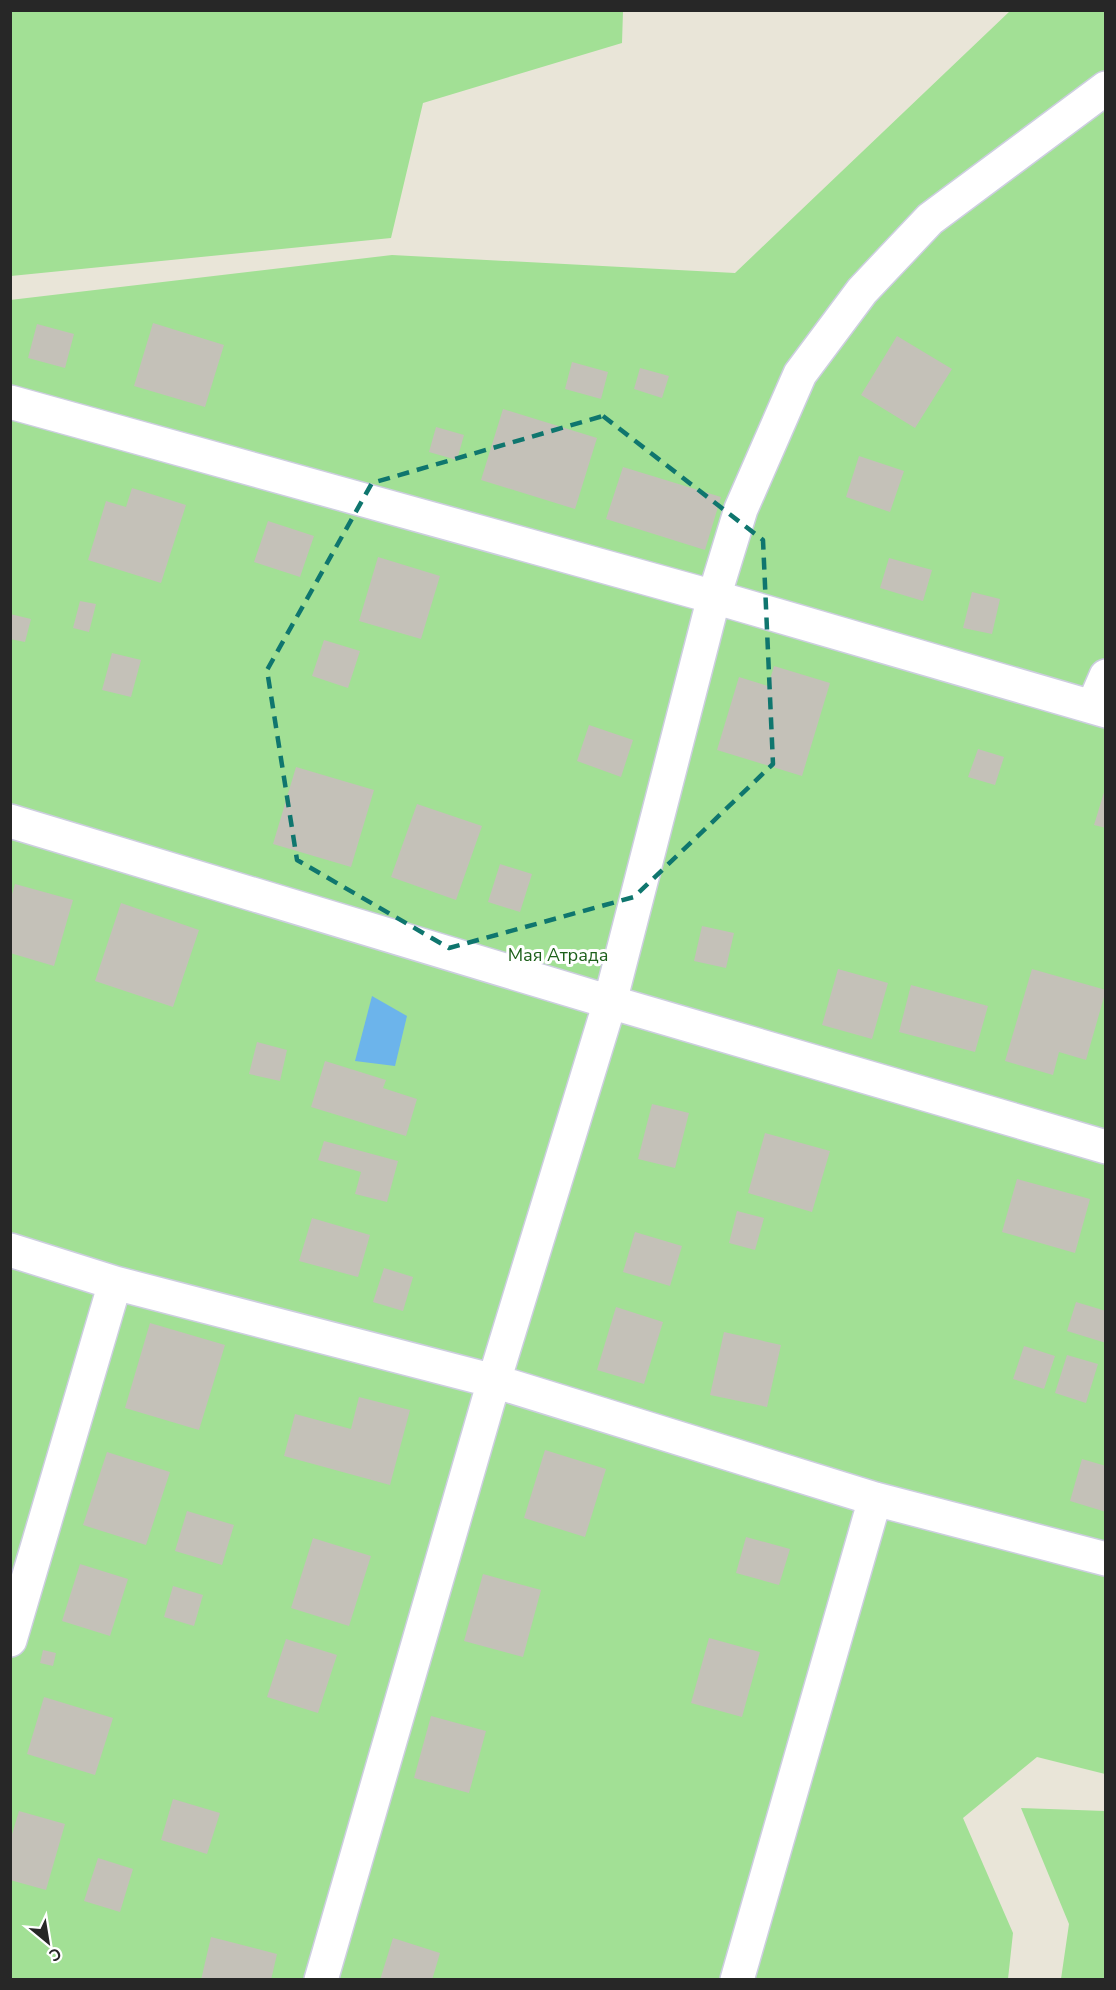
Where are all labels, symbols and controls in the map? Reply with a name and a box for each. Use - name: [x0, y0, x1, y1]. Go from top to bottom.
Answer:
- park label: Мая Атрада: [508, 943, 608, 967]
- north arrow: [18, 1912, 78, 1972]
- text: С: [45, 1942, 65, 1966]

